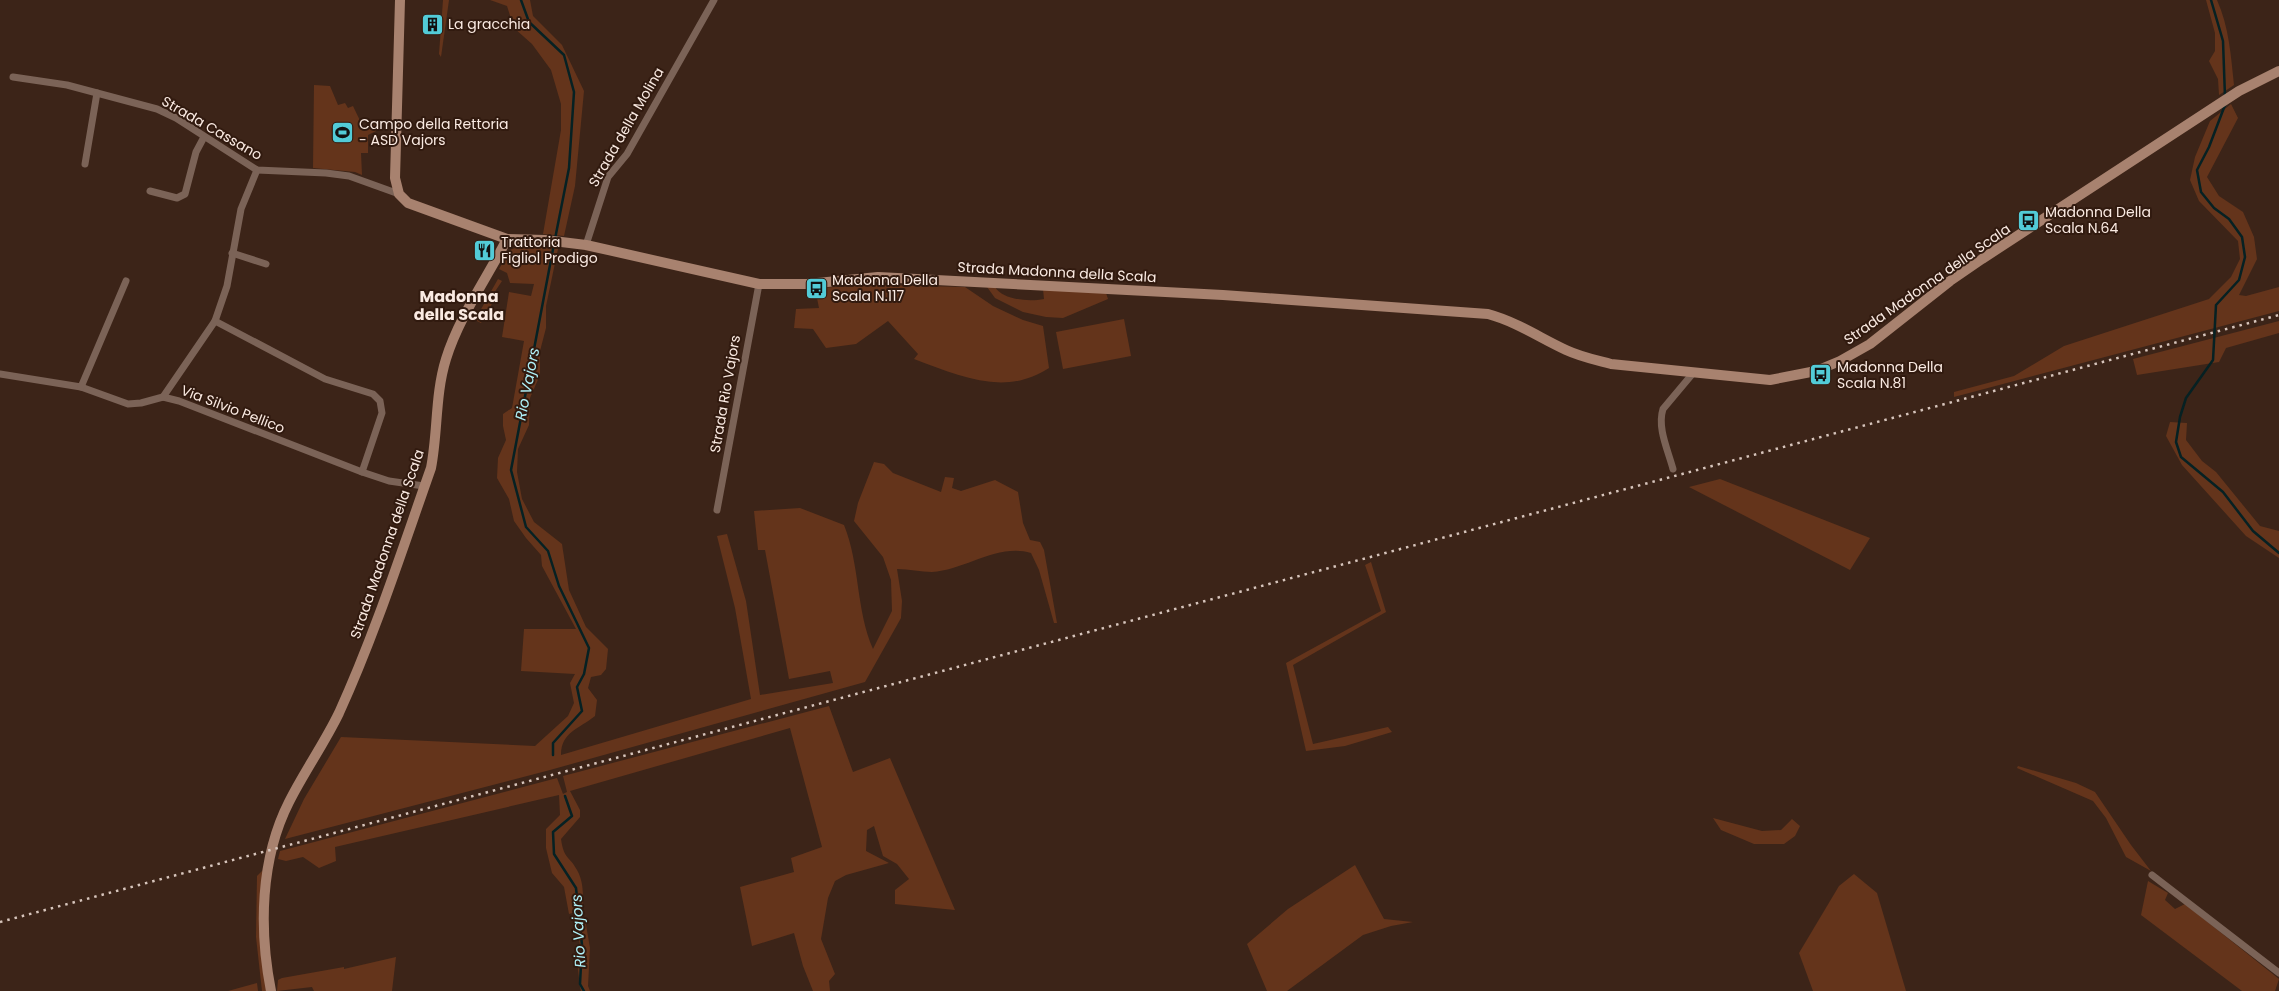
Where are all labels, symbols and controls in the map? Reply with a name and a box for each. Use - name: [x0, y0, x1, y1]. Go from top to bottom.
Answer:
- building icon: La gracchia: [420, 12, 444, 36]
- place label: La gracchia: [448, 14, 530, 34]
- street label: Strada della Molina: [584, 63, 668, 191]
- street label: Strada Cassano: [158, 91, 266, 165]
- place label: Campo della Rettoria - ASD Vajors: [359, 114, 509, 150]
- sports icon: Campo della Rettoria - ASD Vajors: [331, 120, 355, 144]
- place label: Madonna Della Scala N.64: [2045, 202, 2151, 238]
- bus stop icon: Madonna Della Scala N.64: [2017, 208, 2041, 232]
- street label: Strada Madonna della Scala: [1840, 219, 2014, 349]
- place label: Trattoria Figliol Prodigo: [501, 232, 598, 268]
- restaurant icon: Trattoria Figliol Prodigo: [473, 238, 497, 262]
- street label: Strada Madonna della Scala: [957, 257, 1157, 287]
- place label: Madonna Della Scala N.117: [832, 270, 938, 306]
- bus stop icon: Madonna Della Scala N.117: [804, 276, 828, 300]
- district label: Madonna della Scala: [414, 285, 504, 326]
- street label: Strada Rio Vajors: [705, 334, 745, 454]
- water label: Rio Vajors: [510, 346, 544, 422]
- place label: Madonna Della Scala N.81: [1837, 357, 1943, 393]
- bus stop icon: Madonna Della Scala N.81: [1809, 363, 1833, 387]
- street label: Via Silvio Pellico: [178, 380, 288, 438]
- street label: Strada Madonna della Scala: [345, 447, 429, 641]
- water label: Rio Vajors: [566, 893, 590, 968]

